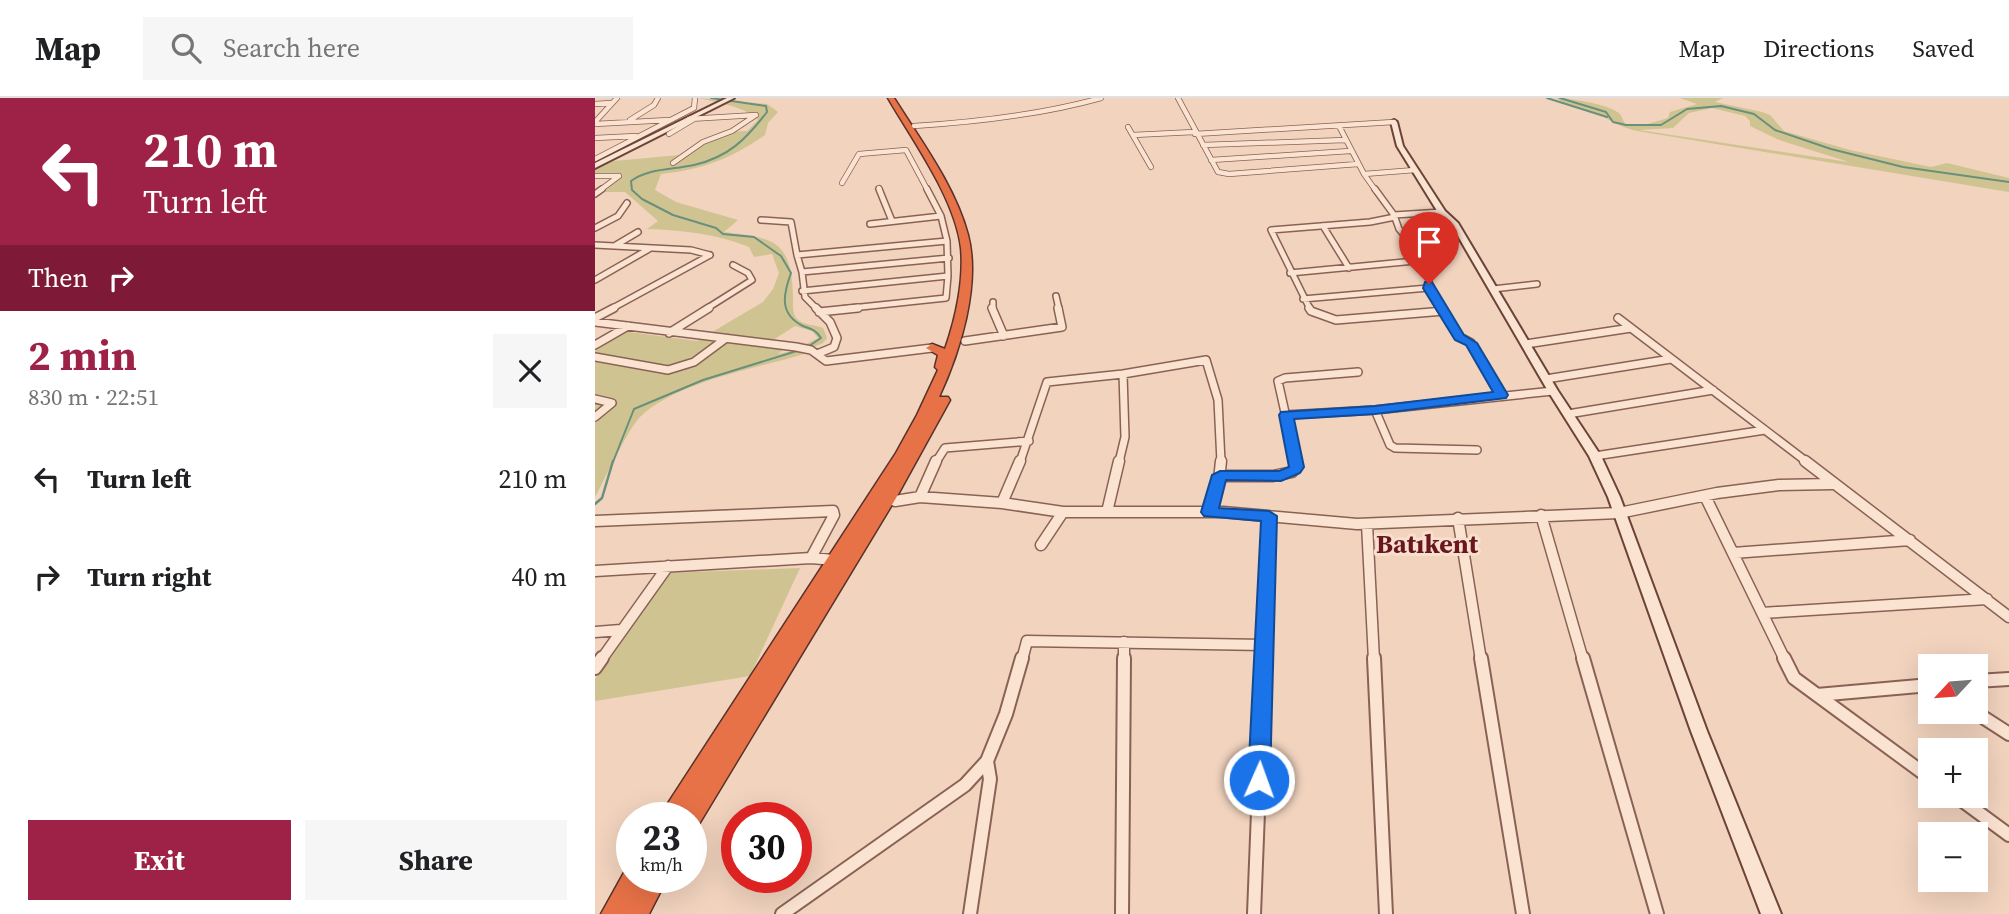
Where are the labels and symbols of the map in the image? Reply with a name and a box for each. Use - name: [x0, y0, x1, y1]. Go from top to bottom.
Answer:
- pin: [1399, 212, 1459, 284]
- district label: Batıkent: [1376, 526, 1479, 562]
- north arrow: [1918, 654, 1988, 724]
- position arrow: [1222, 743, 1296, 817]
- speed limit sign: 30: [721, 802, 812, 893]

